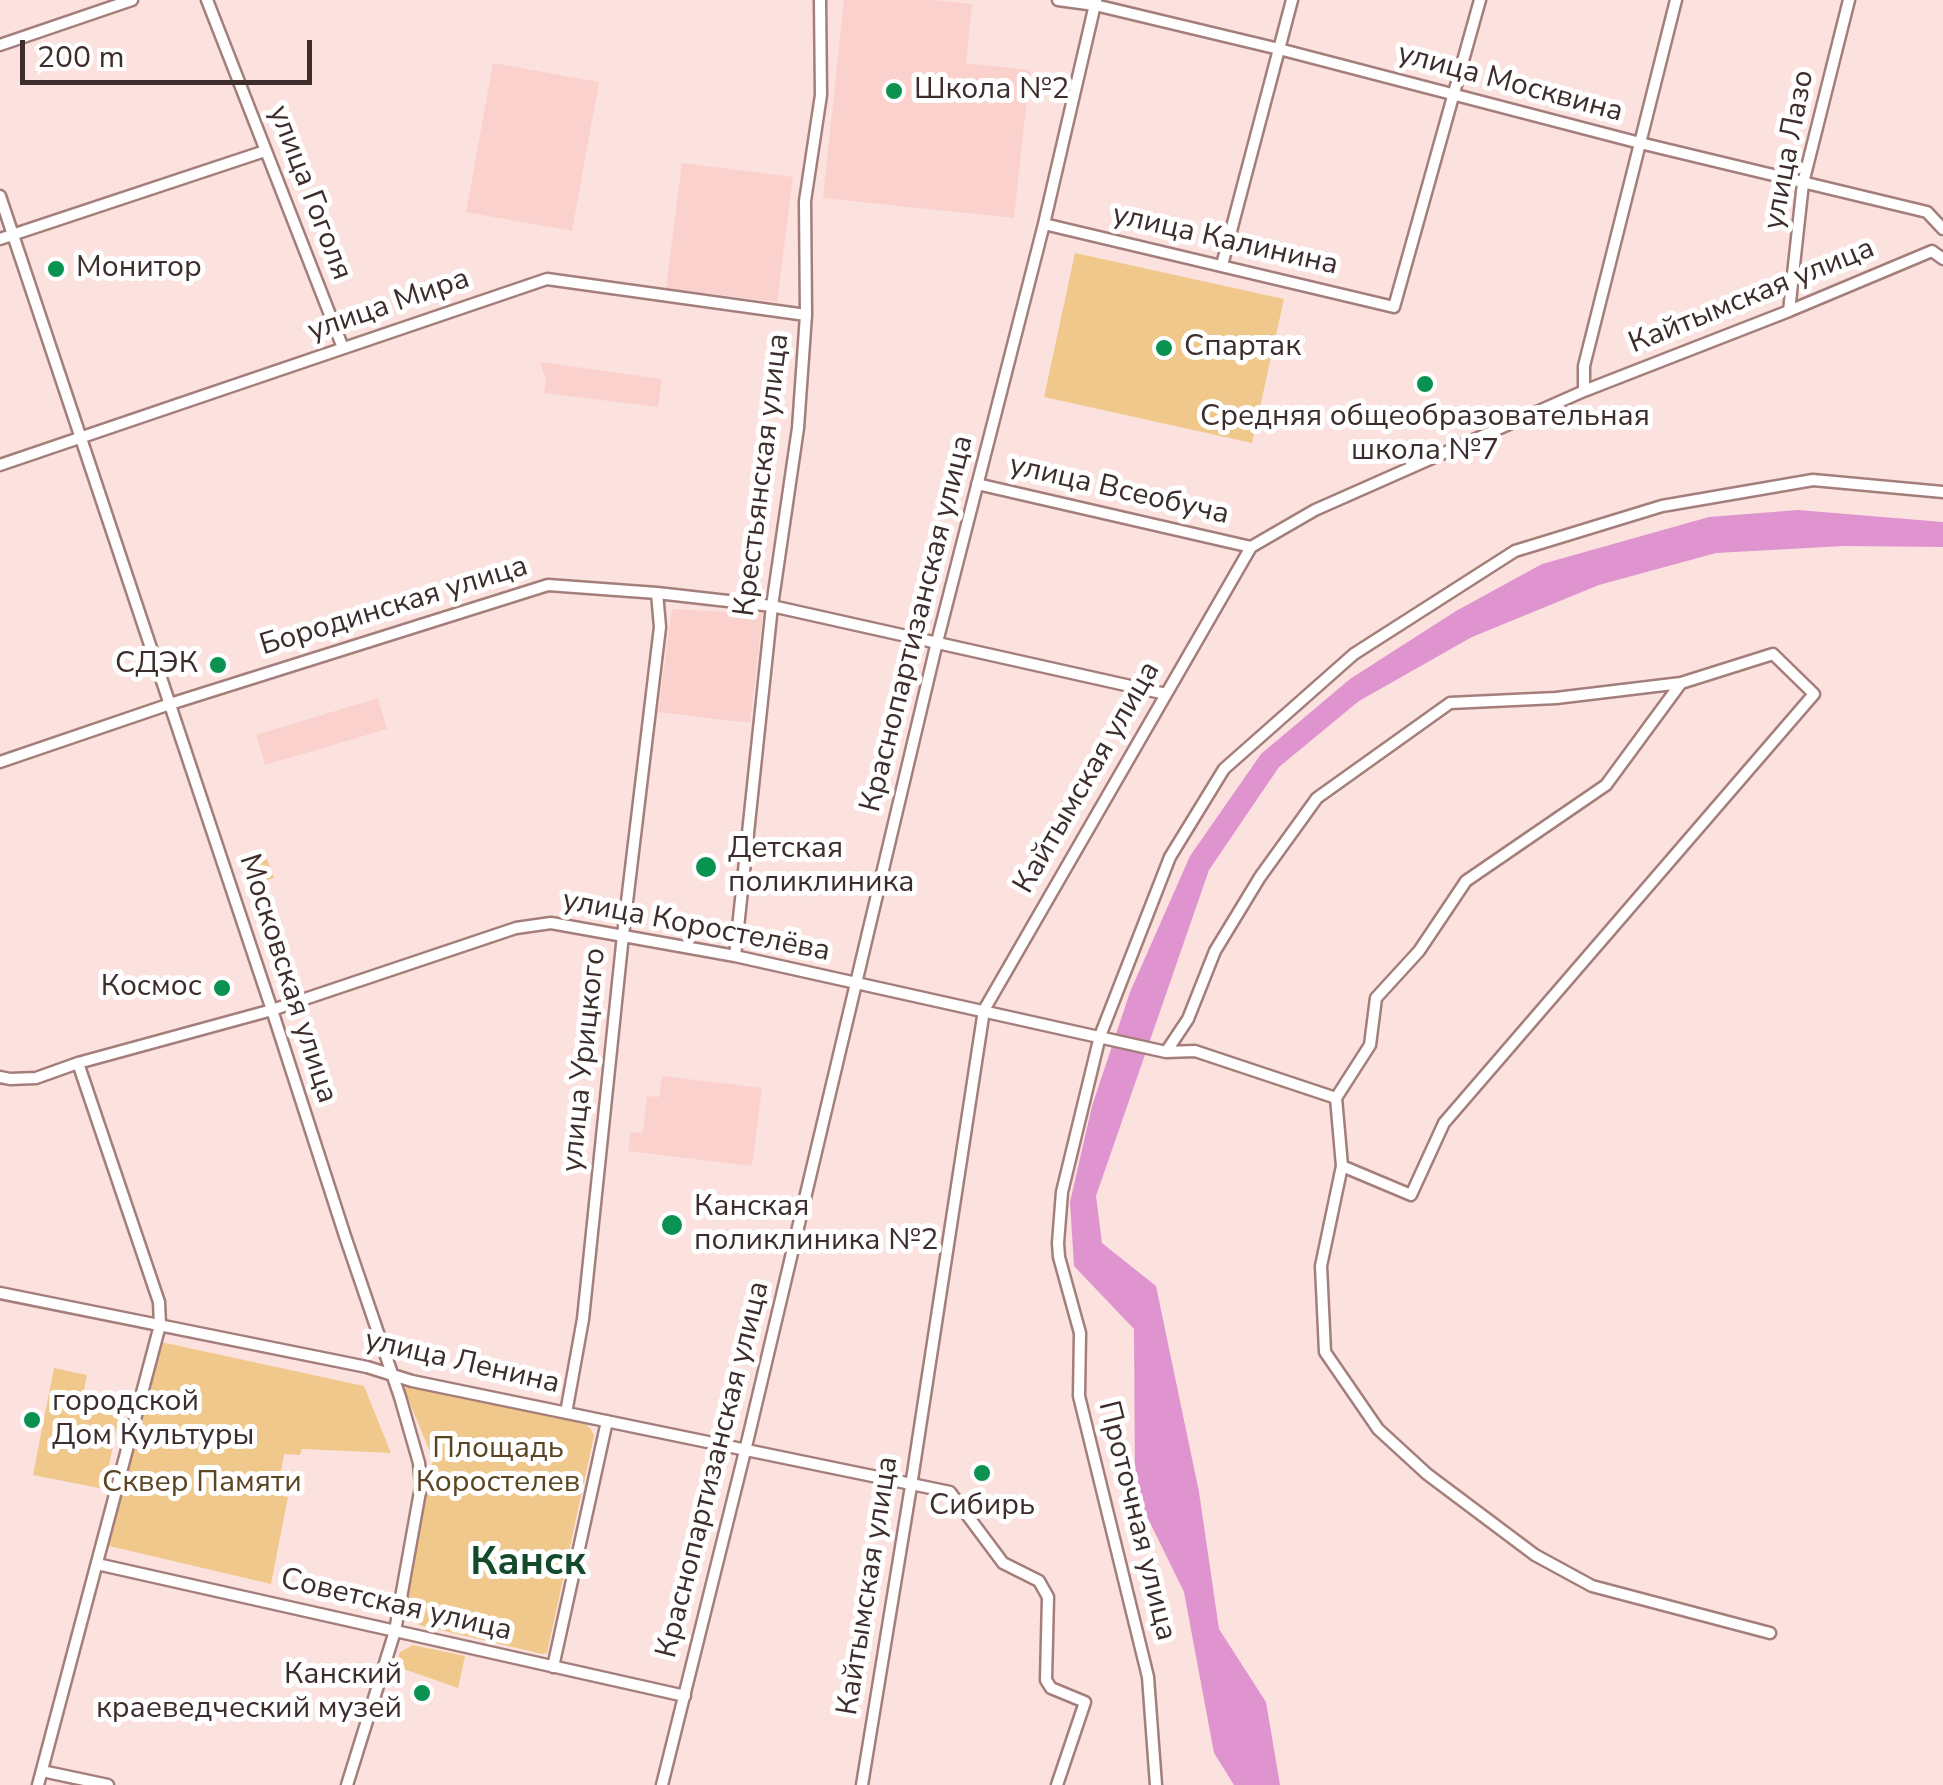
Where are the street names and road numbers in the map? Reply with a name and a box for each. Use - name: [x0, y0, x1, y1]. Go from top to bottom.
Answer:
- street label: улица Москвина: [1393, 37, 1627, 131]
- street label: улица Лазо: [1757, 67, 1823, 233]
- street label: улица Гоголя: [259, 101, 359, 285]
- street label: улица Калинина: [1109, 198, 1341, 284]
- street label: Кайтымская улица: [1624, 231, 1880, 363]
- street label: улица Мира: [303, 262, 475, 350]
- street label: Крестьянская улица: [728, 332, 798, 618]
- street label: Краснопартизанская улица: [854, 432, 982, 816]
- street label: улица Всеобуча: [1006, 448, 1232, 534]
- street label: Бородинская улица: [256, 549, 532, 665]
- street label: Кайтымская улица: [1007, 656, 1169, 900]
- street label: Московская улица: [230, 850, 344, 1108]
- street label: улица Коростелёва: [559, 883, 833, 971]
- street label: улица Урицкого: [555, 946, 615, 1174]
- street label: Краснопартизанская улица: [650, 1278, 778, 1662]
- street label: улица Ленина: [361, 1323, 563, 1403]
- street label: Проточная улица: [1089, 1398, 1183, 1644]
- street label: Кайтымская улица: [831, 1454, 907, 1718]
- street label: Советская улица: [277, 1562, 515, 1650]

